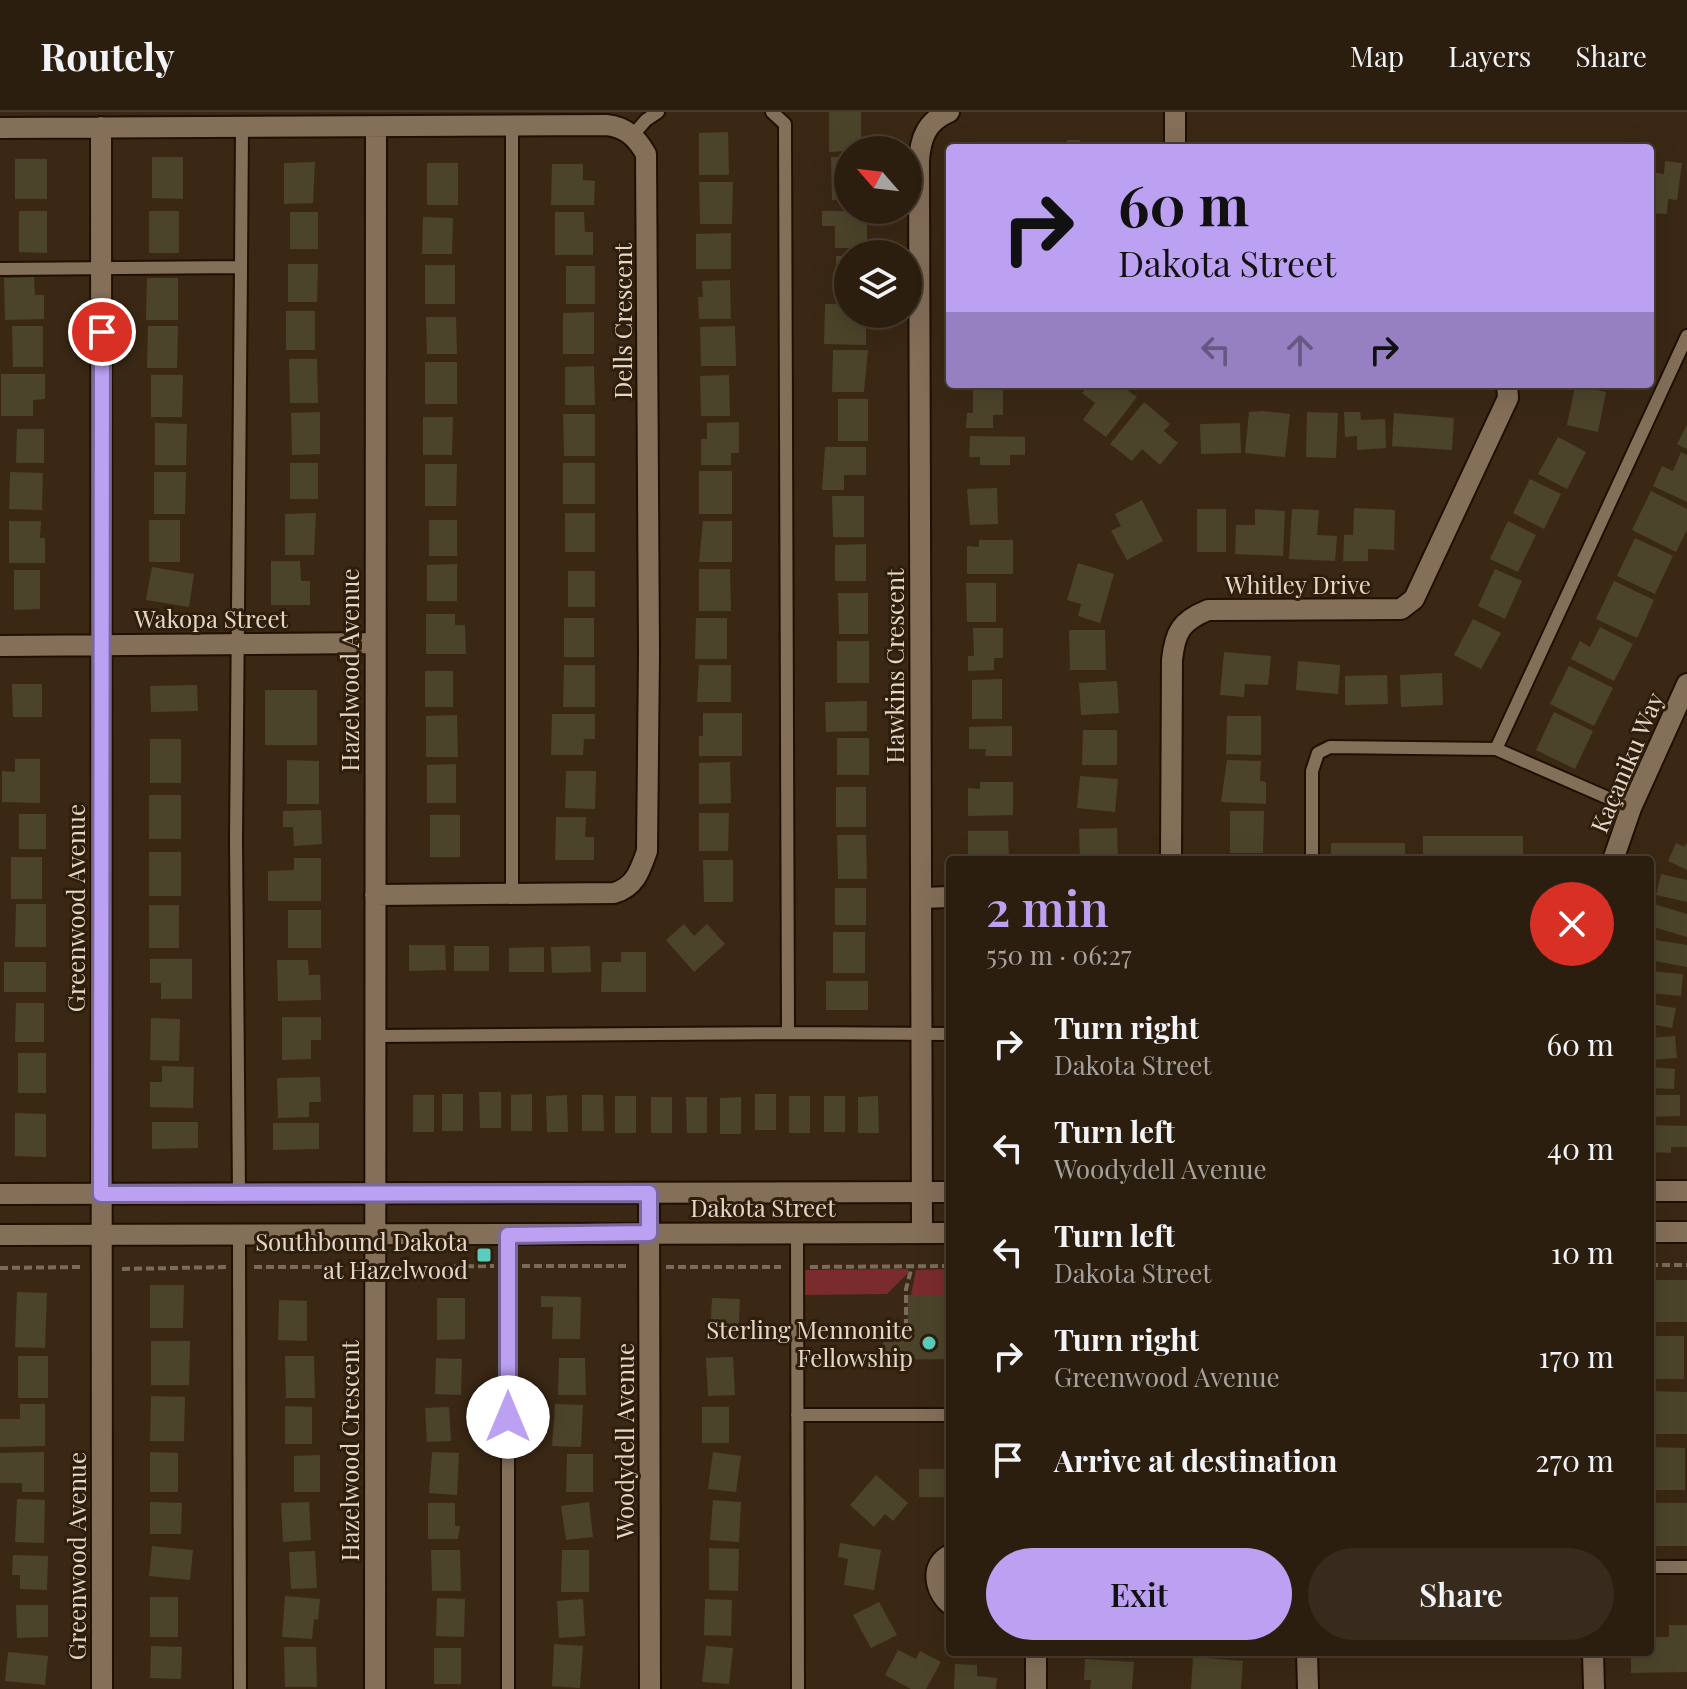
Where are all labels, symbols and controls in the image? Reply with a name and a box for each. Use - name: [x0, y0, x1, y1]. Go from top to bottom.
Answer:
- text: Routely: [40, 30, 175, 81]
- text: Map: [1350, 37, 1404, 74]
- text: Layers: [1448, 37, 1531, 74]
- text: Share: [1575, 37, 1647, 74]
- north arrow: [834, 136, 922, 224]
- map controls: [834, 136, 922, 328]
- text: 60 m: [1118, 166, 1249, 241]
- icon: right: [986, 176, 1090, 280]
- text: Dakota Street: [1118, 238, 1336, 286]
- button: layers: [834, 240, 922, 328]
- street label: Dells Crescent: [606, 242, 638, 399]
- pin: [68, 298, 136, 366]
- icon: arrive: [80, 310, 124, 354]
- icon: left: [1194, 328, 1238, 372]
- icon: ahead: [1278, 328, 1322, 372]
- icon: right: [1362, 328, 1406, 372]
- street label: Hazelwood Avenue: [333, 568, 365, 772]
- street label: Hawkins Crescent: [878, 568, 910, 764]
- street label: Whitley Drive: [1224, 568, 1371, 600]
- street label: Wakopa Street: [133, 602, 289, 634]
- street label: Kaçaniku Way: [1582, 687, 1670, 837]
- street label: Greenwood Avenue: [59, 804, 91, 1012]
- text: 2 min: [986, 875, 1109, 939]
- button: close: [1530, 882, 1614, 966]
- text: 550 m · 06:27: [986, 937, 1132, 972]
- text: Turn right: [1054, 1007, 1199, 1047]
- icon: right: [986, 1022, 1030, 1066]
- text: 60 m: [1546, 1024, 1614, 1064]
- text: Dakota Street: [1054, 1047, 1212, 1082]
- text: Turn left: [1054, 1111, 1175, 1151]
- icon: left: [986, 1126, 1030, 1170]
- text: 40 m: [1547, 1128, 1614, 1168]
- text: Woodydell Avenue: [1054, 1151, 1267, 1186]
- street label: Dakota Street: [690, 1191, 836, 1223]
- text: Turn left: [1054, 1215, 1175, 1255]
- place label: Southbound Dakota at Hazelwood: [255, 1225, 468, 1285]
- icon: left: [986, 1230, 1030, 1274]
- text: 10 m: [1551, 1232, 1614, 1272]
- marker: Southbound Dakota at Hazelwood: [475, 1246, 493, 1264]
- text: Dakota Street: [1054, 1255, 1212, 1290]
- place label: Sterling Mennonite Fellowship: [706, 1313, 913, 1373]
- text: Turn right: [1054, 1319, 1199, 1359]
- marker: Sterling Mennonite Fellowship: [920, 1334, 938, 1352]
- icon: right: [986, 1334, 1030, 1378]
- text: 170 m: [1539, 1336, 1614, 1376]
- street label: Hazelwood Crescent: [333, 1340, 365, 1562]
- street label: Woodydell Avenue: [608, 1343, 640, 1540]
- text: Greenwood Avenue: [1054, 1359, 1280, 1394]
- position arrow: [466, 1375, 550, 1459]
- icon: arrive: [986, 1438, 1030, 1482]
- text: Arrive at destination: [1054, 1440, 1337, 1480]
- text: 270 m: [1535, 1440, 1614, 1480]
- street label: Greenwood Avenue: [60, 1452, 92, 1660]
- button: Exit: [986, 1548, 1292, 1640]
- button: Share: [1308, 1548, 1614, 1640]

